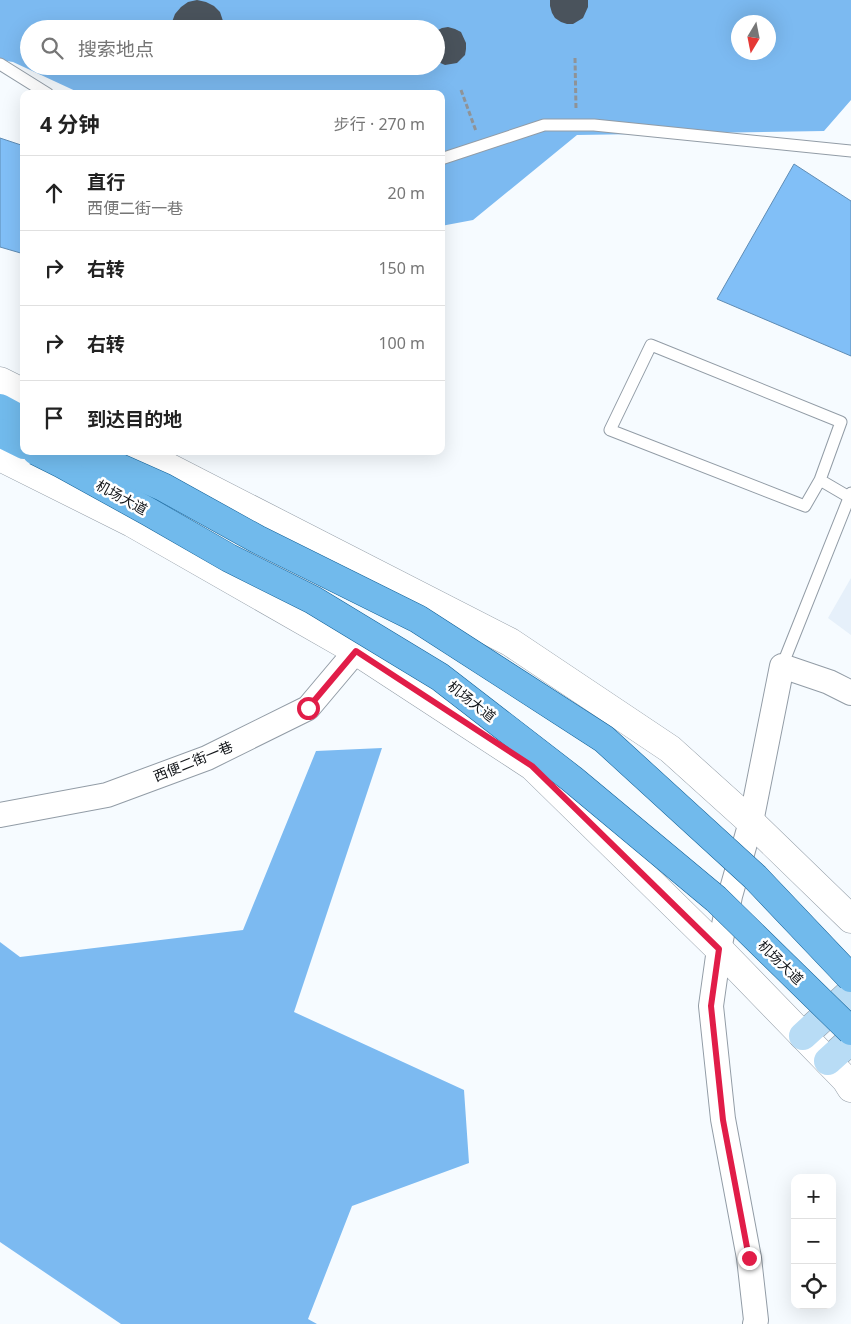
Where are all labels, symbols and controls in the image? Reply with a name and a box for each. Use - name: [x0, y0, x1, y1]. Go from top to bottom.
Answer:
- north arrow: [731, 15, 776, 60]
- search box: [20, 20, 445, 75]
- icon: search: [38, 34, 66, 62]
- text: 搜索地点: [78, 36, 154, 62]
- text: 4 分钟: [40, 110, 99, 138]
- text: 步行 · 270 m: [334, 113, 425, 135]
- text: 直行: [87, 169, 125, 195]
- icon: ahead: [40, 179, 68, 207]
- text: 20 m: [388, 182, 425, 204]
- text: 西便二街一巷: [87, 197, 183, 219]
- icon: right: [40, 254, 68, 282]
- text: 右转: [87, 256, 125, 282]
- text: 150 m: [378, 257, 425, 279]
- icon: right: [40, 329, 68, 357]
- text: 右转: [87, 331, 125, 357]
- text: 100 m: [378, 332, 425, 354]
- icon: arrive: [40, 404, 68, 432]
- text: 到达目的地: [87, 406, 182, 432]
- street label: 机场大道: [93, 475, 151, 519]
- street label: 机场大道: [444, 676, 500, 726]
- route start: [297, 697, 320, 720]
- street label: 西便二街一巷: [150, 736, 236, 786]
- street label: 机场大道: [754, 936, 808, 988]
- map controls: [791, 1174, 836, 1309]
- button: +: [791, 1174, 836, 1219]
- button: −: [791, 1219, 836, 1264]
- route end: [738, 1247, 761, 1270]
- button: locate: [791, 1264, 836, 1309]

